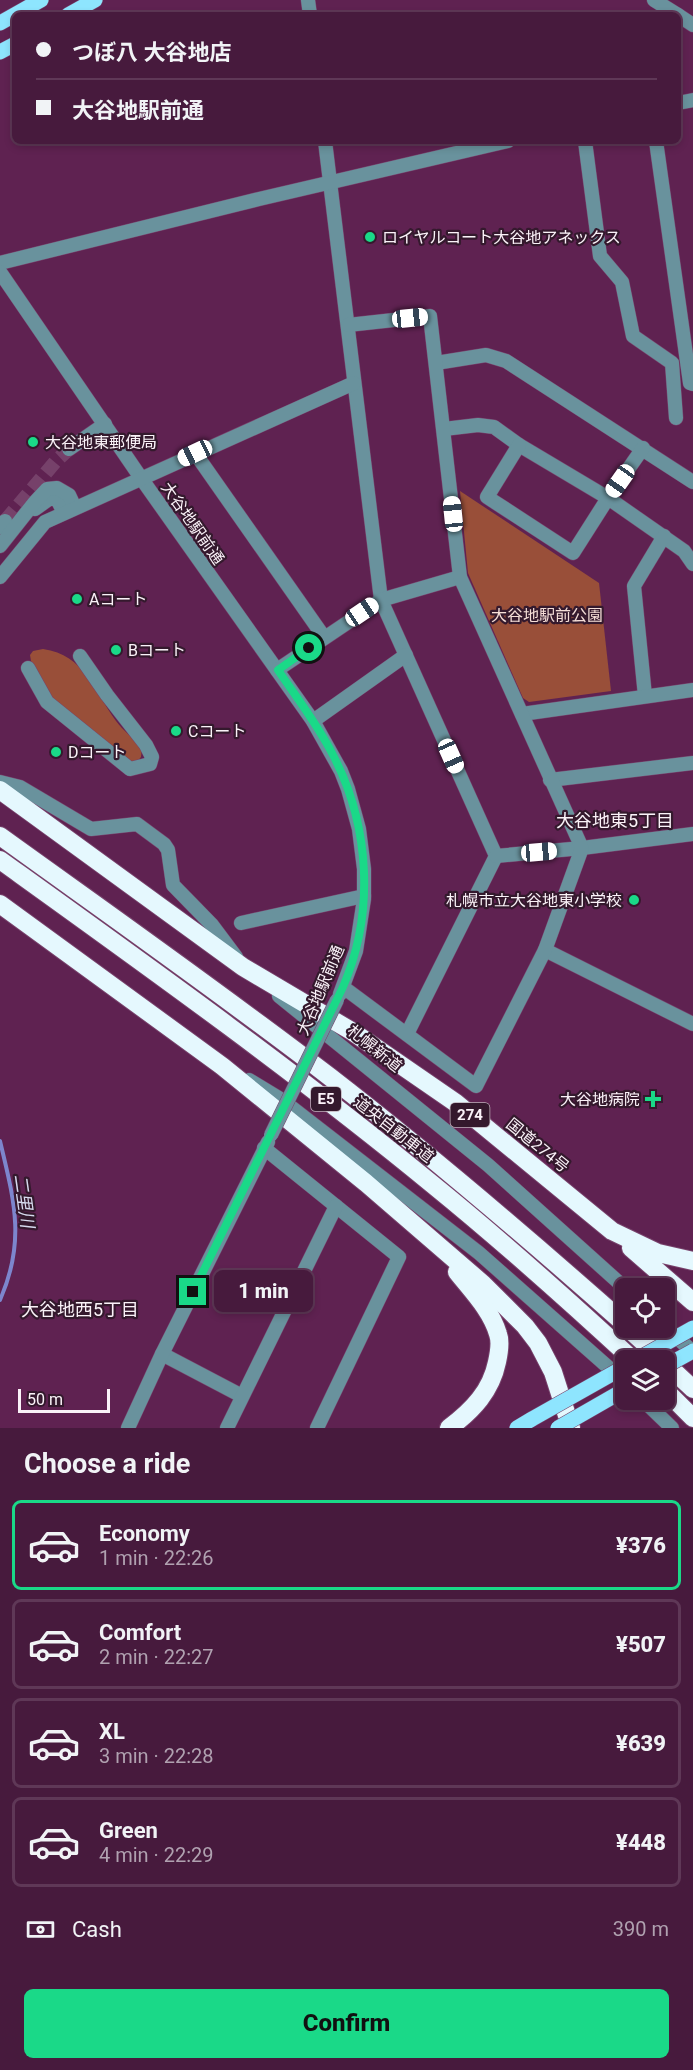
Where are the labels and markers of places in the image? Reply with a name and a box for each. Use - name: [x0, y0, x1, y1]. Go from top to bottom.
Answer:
- place label: ロイヤルコート大谷地アネックス: [382, 228, 621, 247]
- marker: ロイヤルコート大谷地アネックス: [363, 230, 377, 244]
- place label: 大谷地東郵便局: [45, 433, 157, 452]
- marker: 大谷地東郵便局: [26, 435, 40, 449]
- place label: Aコート: [89, 590, 147, 609]
- marker: Aコート: [70, 592, 84, 606]
- place label: Bコート: [128, 641, 186, 660]
- marker: Bコート: [109, 643, 123, 657]
- place label: Cコート: [188, 722, 246, 741]
- marker: Cコート: [169, 724, 183, 738]
- place label: Dコート: [68, 743, 127, 762]
- marker: Dコート: [49, 745, 63, 759]
- place label: 札幌市立大谷地東小学校: [446, 891, 622, 910]
- marker: 札幌市立大谷地東小学校: [627, 893, 641, 907]
- place label: 大谷地病院: [560, 1090, 640, 1109]
- marker: 大谷地病院: [644, 1090, 662, 1108]

